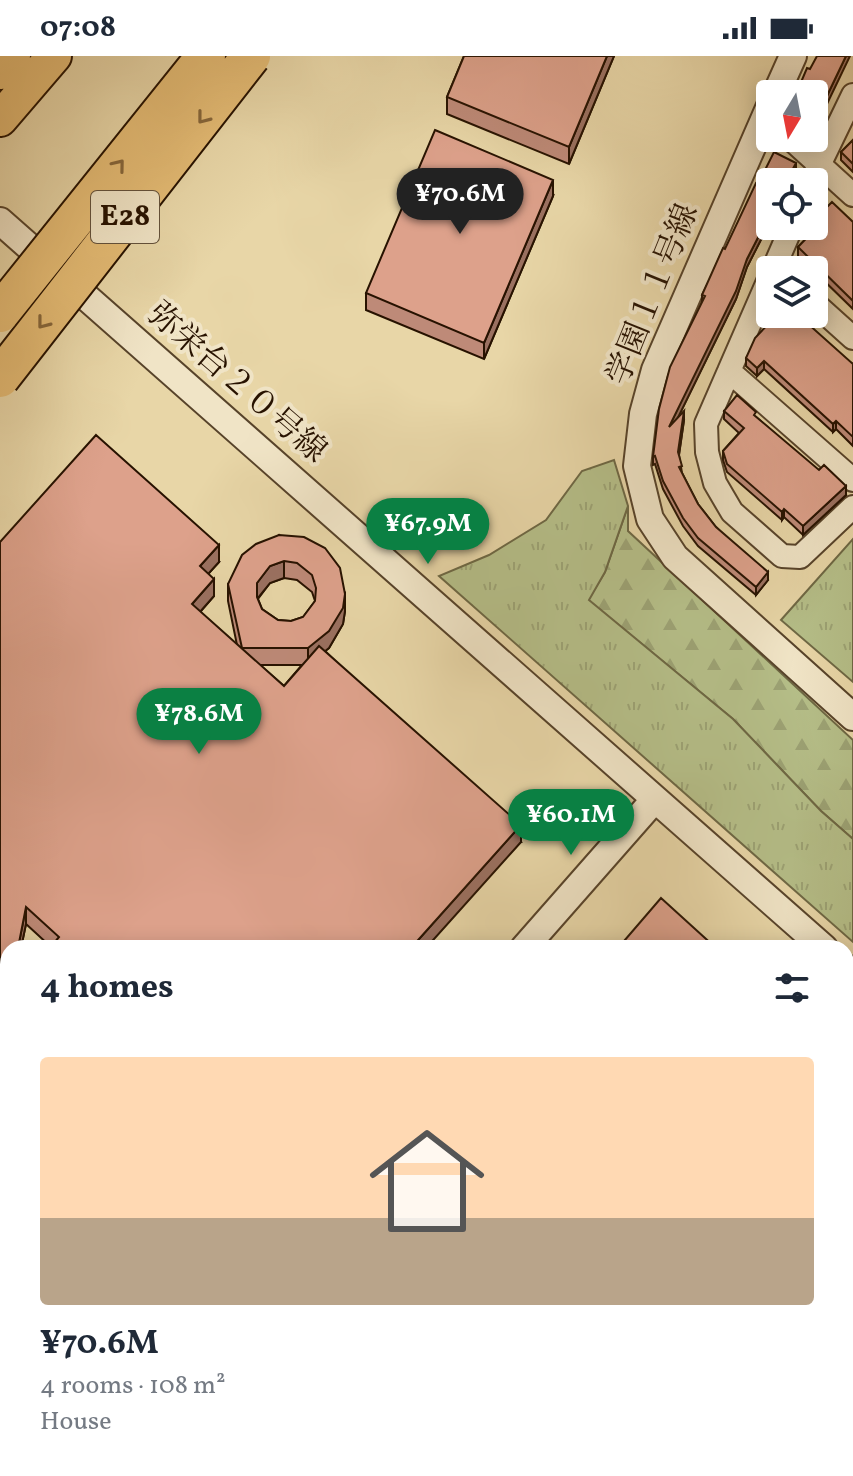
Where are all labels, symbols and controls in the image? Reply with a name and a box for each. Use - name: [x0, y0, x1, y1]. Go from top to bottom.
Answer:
- text: 07:08: [40, 7, 116, 49]
- north arrow: [756, 80, 828, 152]
- map controls: [756, 80, 828, 328]
- one-way arrow: [198, 109, 212, 124]
- one-way arrow: [109, 160, 124, 174]
- pin: ¥70.6M: [395, 168, 525, 236]
- button: locate: [756, 168, 828, 240]
- text: ¥70.6M: [415, 176, 505, 212]
- road number: E28: [91, 191, 159, 243]
- street label: 学園１１号線: [598, 198, 710, 392]
- button: layers: [756, 256, 828, 328]
- street label: 弥栄台２０号線: [137, 294, 335, 474]
- one-way arrow: [38, 314, 53, 328]
- pin: ¥67.9M: [363, 498, 493, 566]
- text: ¥67.9M: [384, 506, 472, 542]
- pin: ¥78.6M: [134, 688, 264, 756]
- text: ¥78.6M: [154, 696, 244, 732]
- pin: ¥60.1M: [506, 789, 636, 857]
- text: ¥60.1M: [526, 797, 616, 833]
- text: 4 homes: [40, 965, 174, 1012]
- icon: filters: [770, 966, 814, 1010]
- icon: home: [355, 1109, 499, 1253]
- text: ¥70.6M: [40, 1321, 159, 1368]
- text: 4 rooms · 108 m²: [40, 1368, 226, 1404]
- text: House: [40, 1404, 112, 1440]

